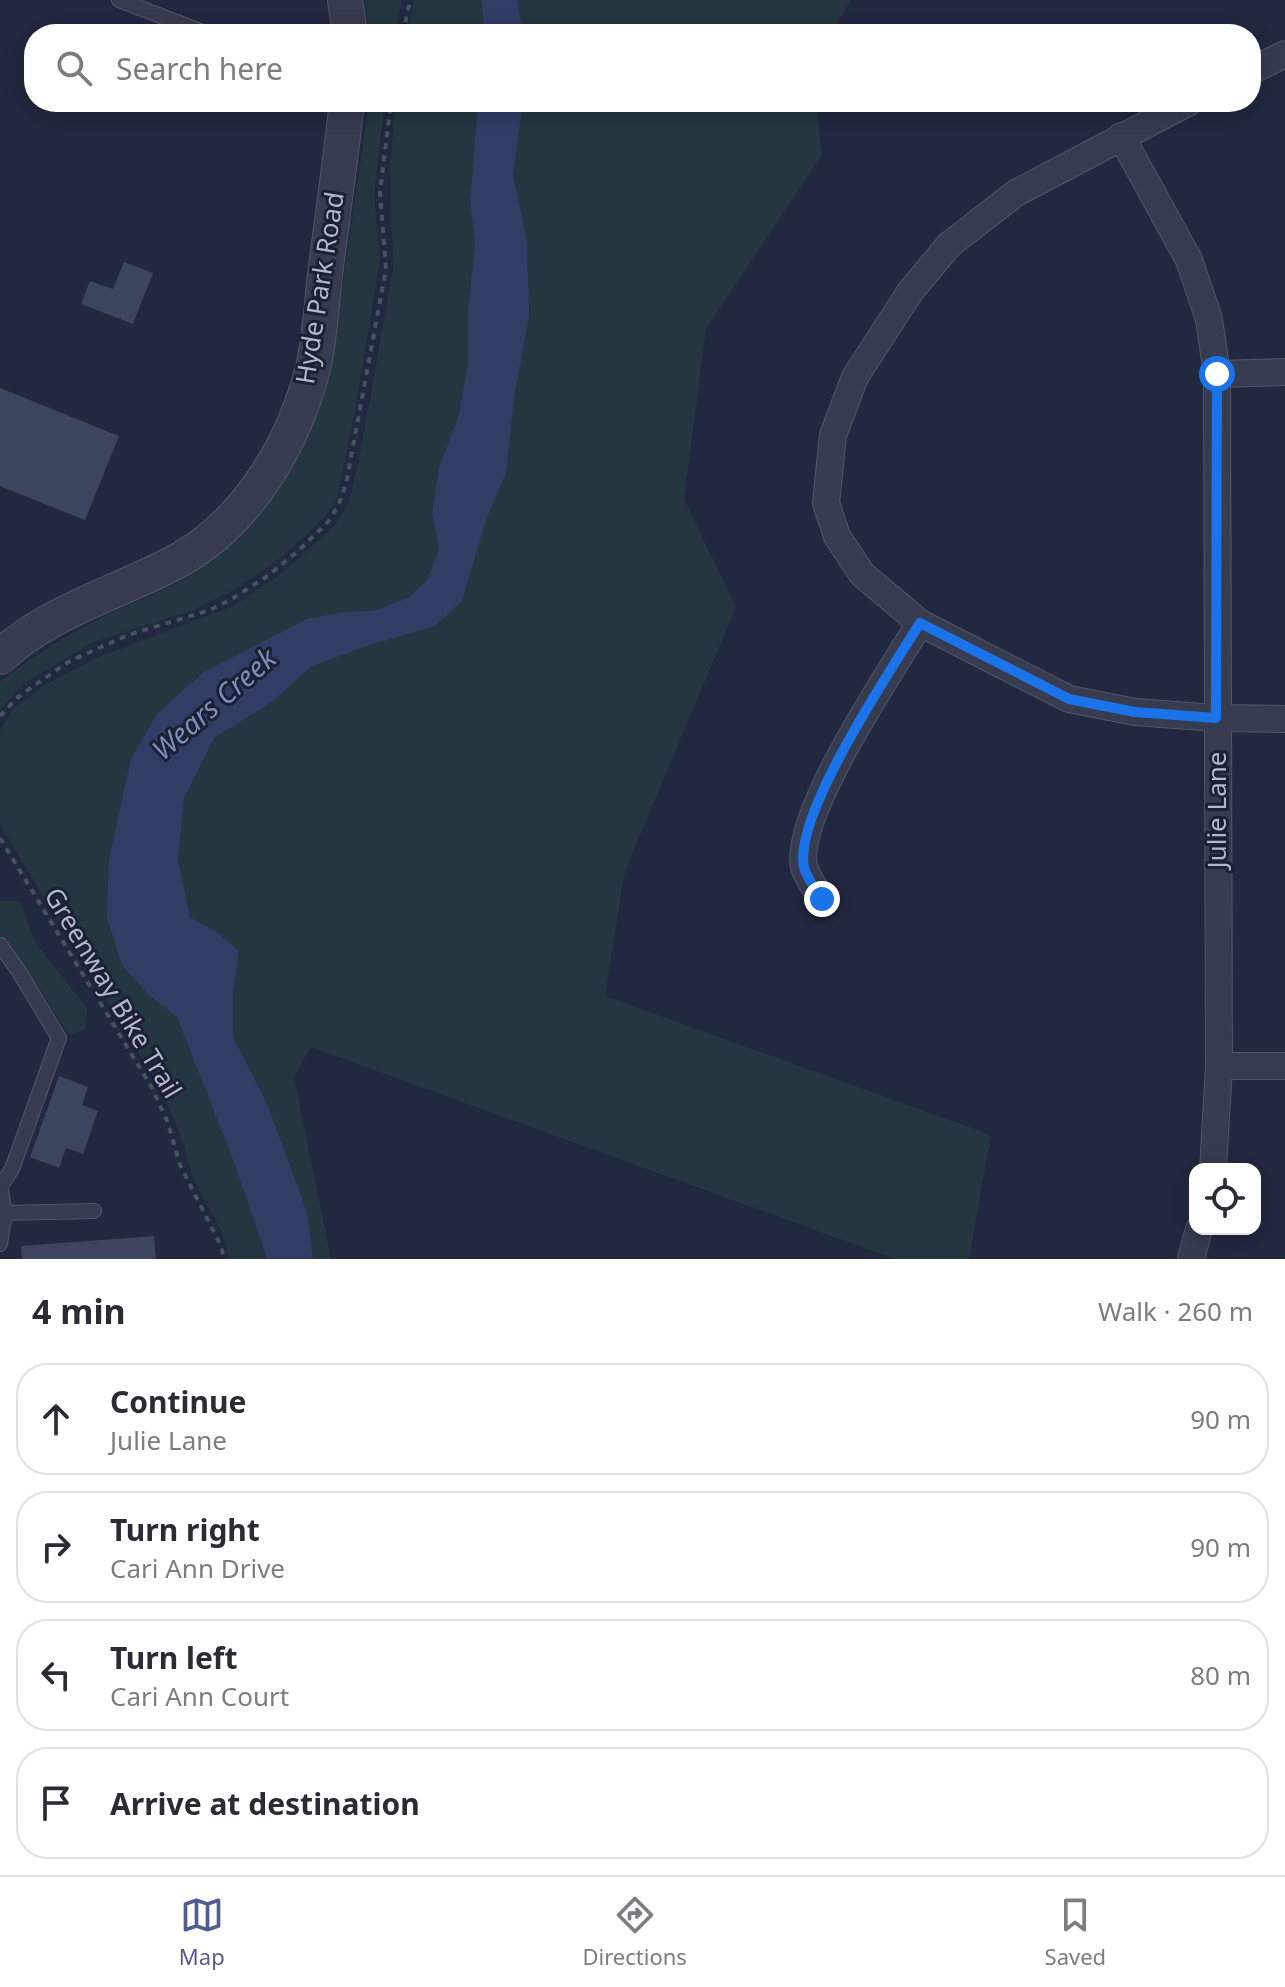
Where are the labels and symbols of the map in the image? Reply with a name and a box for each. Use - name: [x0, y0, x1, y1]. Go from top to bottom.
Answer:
- street label: Hyde Park Road: [286, 189, 352, 387]
- route start: [1199, 356, 1235, 392]
- water label: Wears Creek: [143, 638, 284, 768]
- street label: Julie Lane: [1198, 752, 1234, 871]
- street label: Greenway Bike Trail: [37, 880, 191, 1105]
- route end: [804, 881, 840, 917]

